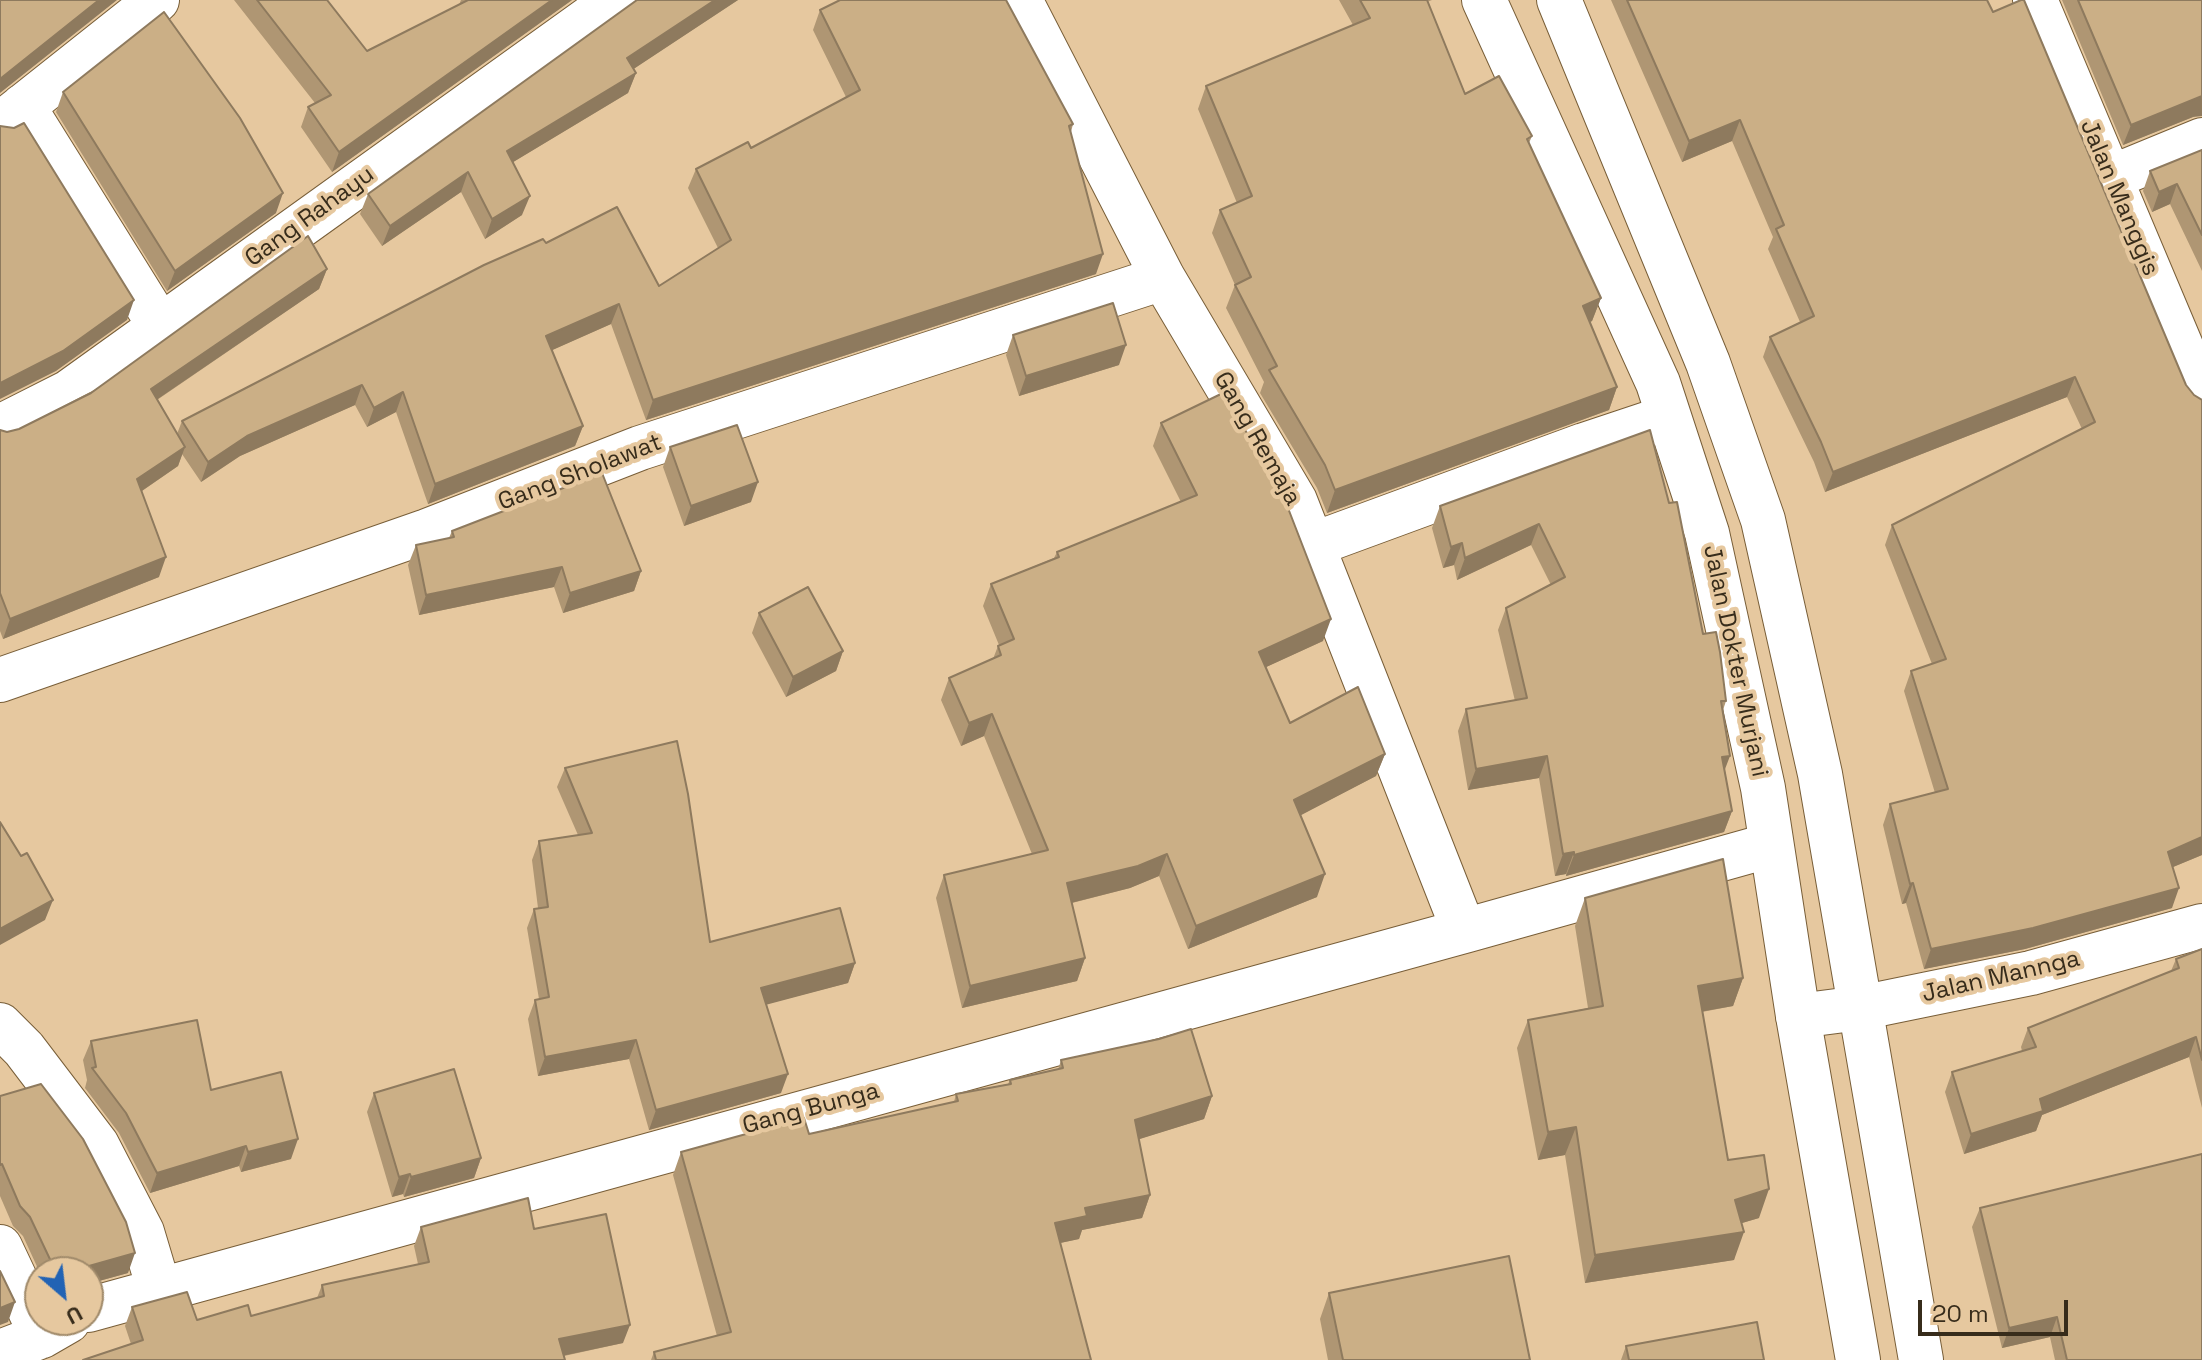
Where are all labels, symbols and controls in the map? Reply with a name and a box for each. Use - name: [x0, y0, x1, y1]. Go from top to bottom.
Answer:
- street label: Jalan Manggis: [2073, 116, 2165, 280]
- street label: Gang Rahayu: [240, 161, 380, 273]
- street label: Gang Remaja: [1207, 367, 1307, 511]
- street label: Gang Sholawat: [494, 429, 666, 517]
- street label: Jalan Dokter Murjani: [1696, 542, 1774, 780]
- street label: Jalan Mannga: [1919, 945, 2083, 1009]
- street label: Gang Bunga: [739, 1077, 883, 1141]
- north arrow: [24, 1256, 104, 1336]
- scale bar: [1922, 1284, 2072, 1334]
- text: 20 m: [1932, 1298, 1989, 1329]
- text: U: [61, 1300, 87, 1331]

